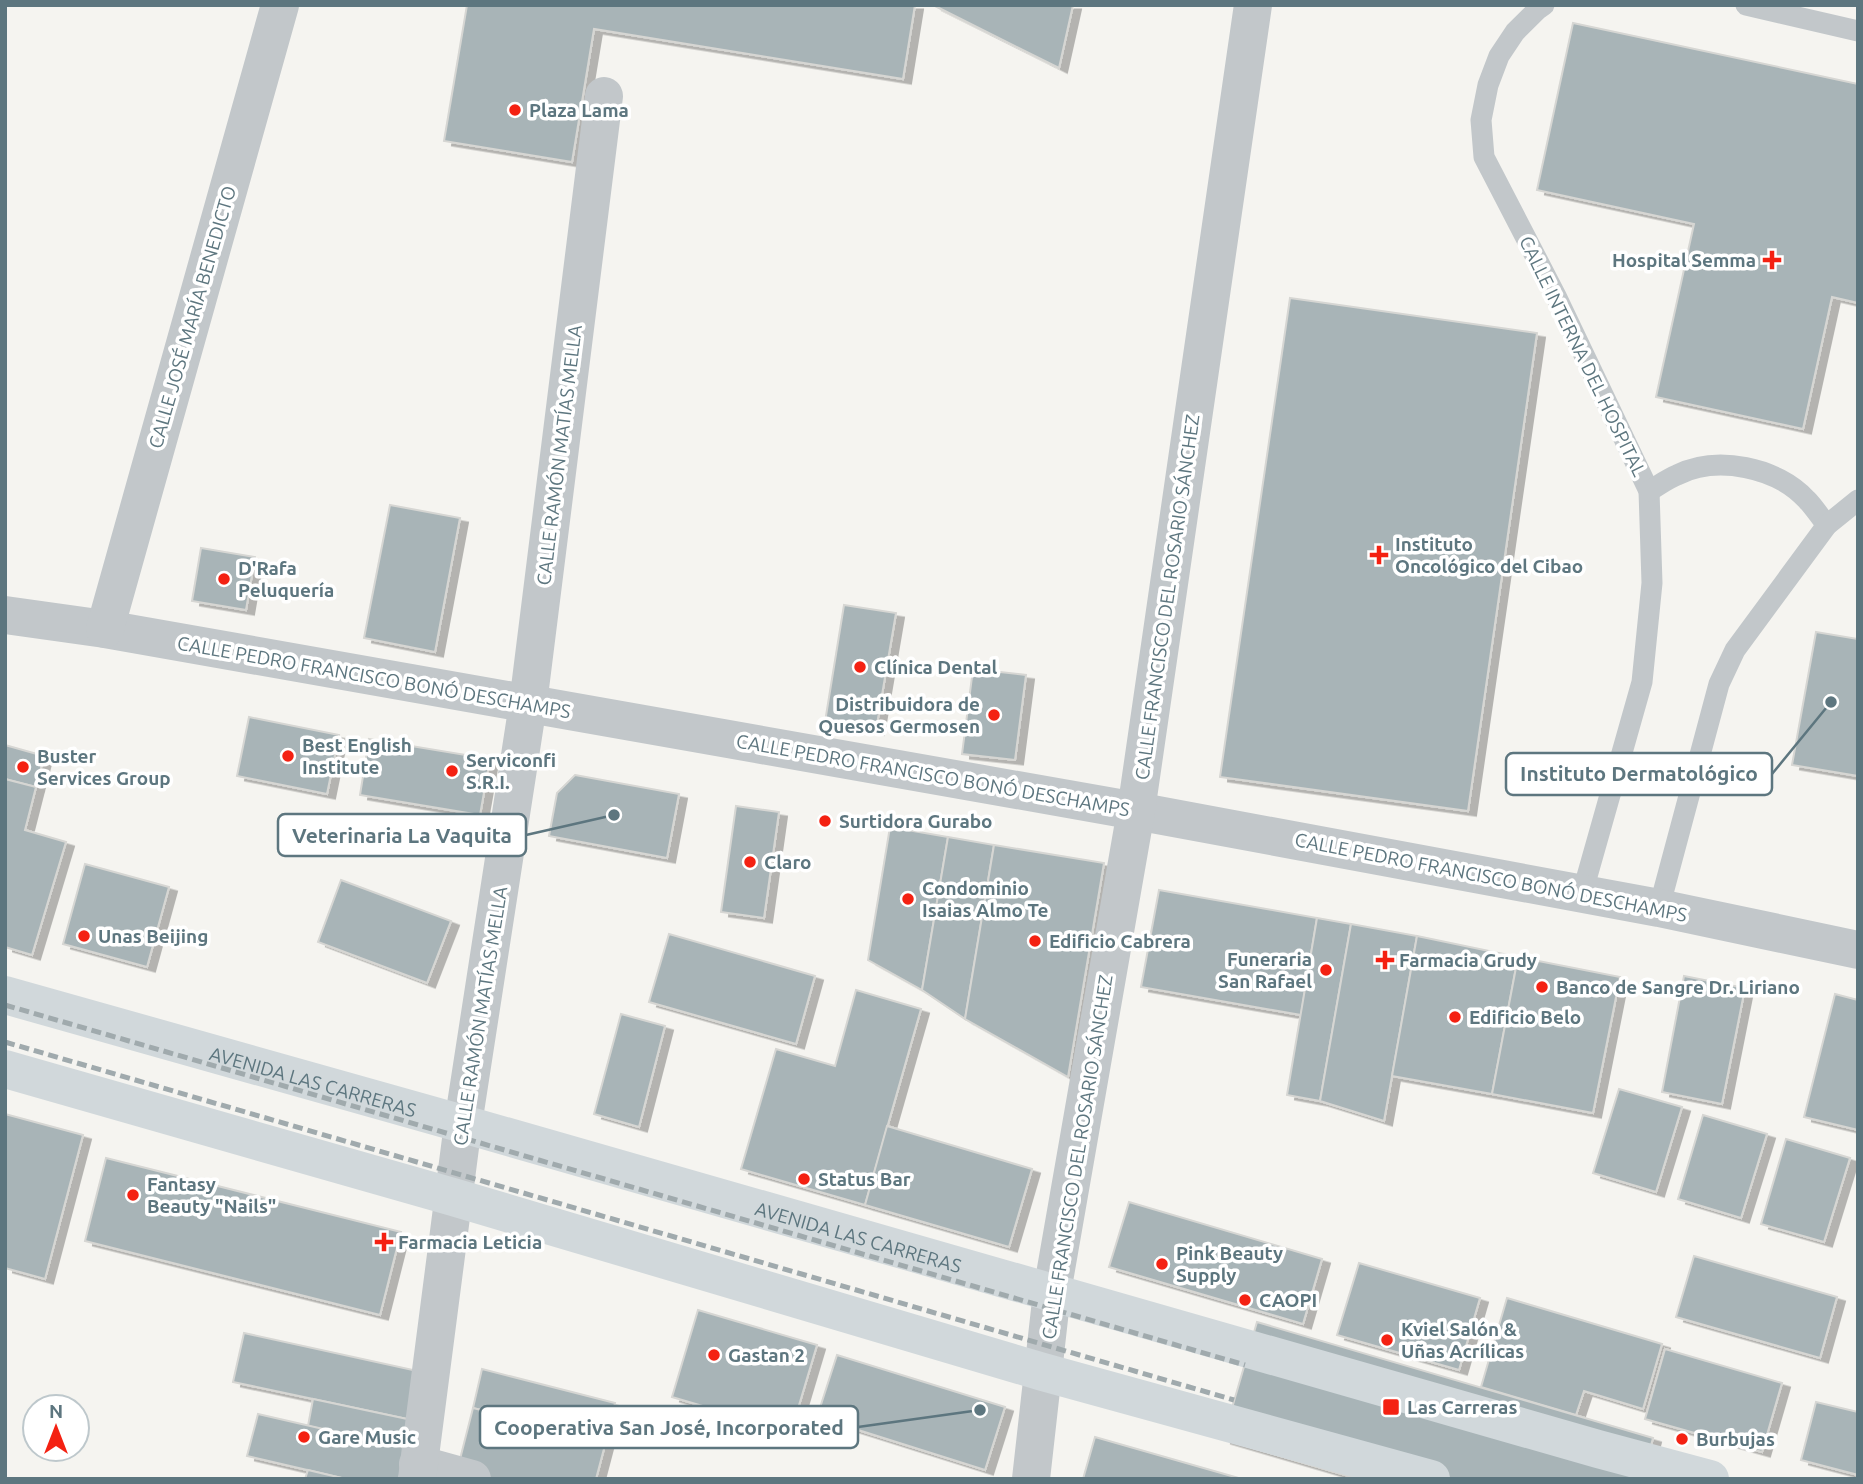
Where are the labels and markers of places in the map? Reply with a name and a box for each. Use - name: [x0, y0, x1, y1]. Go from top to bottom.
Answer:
- place label: Plaza Lama: [529, 99, 629, 121]
- marker: Plaza Lama: [507, 102, 523, 118]
- place label: Hospital Semma: [1612, 249, 1756, 271]
- marker: Hospital Semma: [1762, 250, 1782, 270]
- place label: Instituto Oncológico del Cibao: [1395, 533, 1583, 577]
- marker: Instituto Oncológico del Cibao: [1369, 545, 1389, 565]
- place label: D'Rafa Peluquería: [238, 557, 334, 601]
- marker: D'Rafa Peluquería: [216, 571, 232, 587]
- place label: Clínica Dental: [874, 656, 997, 678]
- marker: Clínica Dental: [852, 659, 868, 675]
- place label: Distribuidora de Quesos Germosen: [818, 693, 980, 737]
- marker: Distribuidora de Quesos Germosen: [986, 707, 1002, 723]
- place label: Best English Institute: [302, 734, 412, 778]
- place label: Buster Services Group: [37, 745, 171, 789]
- marker: Best English Institute: [280, 748, 296, 764]
- place label: Serviconfi S.R.I.: [466, 749, 556, 793]
- callout: Instituto Dermatológico: [1506, 753, 1772, 795]
- marker: Buster Services Group: [15, 759, 31, 775]
- marker: Serviconfi S.R.I.: [444, 763, 460, 779]
- place label: Surtidora Gurabo: [839, 810, 993, 832]
- marker: Surtidora Gurabo: [817, 813, 833, 829]
- callout: Veterinaria La Vaquita: [278, 814, 526, 856]
- place label: Claro: [764, 851, 812, 873]
- marker: Claro: [742, 854, 758, 870]
- place label: Condominio Isaias Almo Te: [922, 877, 1049, 921]
- marker: Condominio Isaias Almo Te: [900, 891, 916, 907]
- place label: Unas Beijing: [98, 925, 208, 947]
- marker: Unas Beijing: [76, 928, 92, 944]
- place label: Edificio Cabrera: [1049, 930, 1191, 952]
- marker: Edificio Cabrera: [1027, 933, 1043, 949]
- place label: Funeraria San Rafael: [1218, 948, 1312, 992]
- place label: Farmacia Grudy: [1399, 949, 1537, 971]
- marker: Farmacia Grudy: [1377, 952, 1393, 968]
- marker: Funeraria San Rafael: [1318, 962, 1334, 978]
- place label: Banco de Sangre Dr. Liriano: [1556, 976, 1800, 998]
- marker: Banco de Sangre Dr. Liriano: [1534, 979, 1550, 995]
- place label: Edificio Belo: [1469, 1006, 1581, 1028]
- marker: Edificio Belo: [1447, 1009, 1463, 1025]
- place label: Status Bar: [818, 1168, 911, 1190]
- marker: Status Bar: [796, 1171, 812, 1187]
- place label: Fantasy Beauty "Nails": [147, 1173, 276, 1217]
- marker: Fantasy Beauty "Nails": [125, 1187, 141, 1203]
- place label: Farmacia Leticia: [398, 1231, 542, 1253]
- marker: Farmacia Leticia: [376, 1234, 392, 1250]
- place label: Pink Beauty Supply: [1176, 1242, 1283, 1286]
- marker: Pink Beauty Supply: [1154, 1256, 1170, 1272]
- place label: CAOPI: [1259, 1289, 1317, 1311]
- marker: CAOPI: [1237, 1292, 1253, 1308]
- place label: Kviel Salón & Uñas Acrílicas: [1401, 1318, 1524, 1362]
- marker: Kviel Salón & Uñas Acrílicas: [1379, 1332, 1395, 1348]
- place label: Gastan 2: [728, 1344, 805, 1366]
- marker: Gastan 2: [706, 1347, 722, 1363]
- place label: Las Carreras: [1407, 1396, 1517, 1418]
- marker: Las Carreras: [1381, 1397, 1401, 1417]
- callout: Cooperativa San José, Incorporated: [480, 1406, 858, 1448]
- place label: Gare Music: [318, 1426, 416, 1448]
- place label: Burbujas: [1696, 1428, 1775, 1450]
- marker: Gare Music: [296, 1429, 312, 1445]
- marker: Burbujas: [1674, 1431, 1690, 1447]

